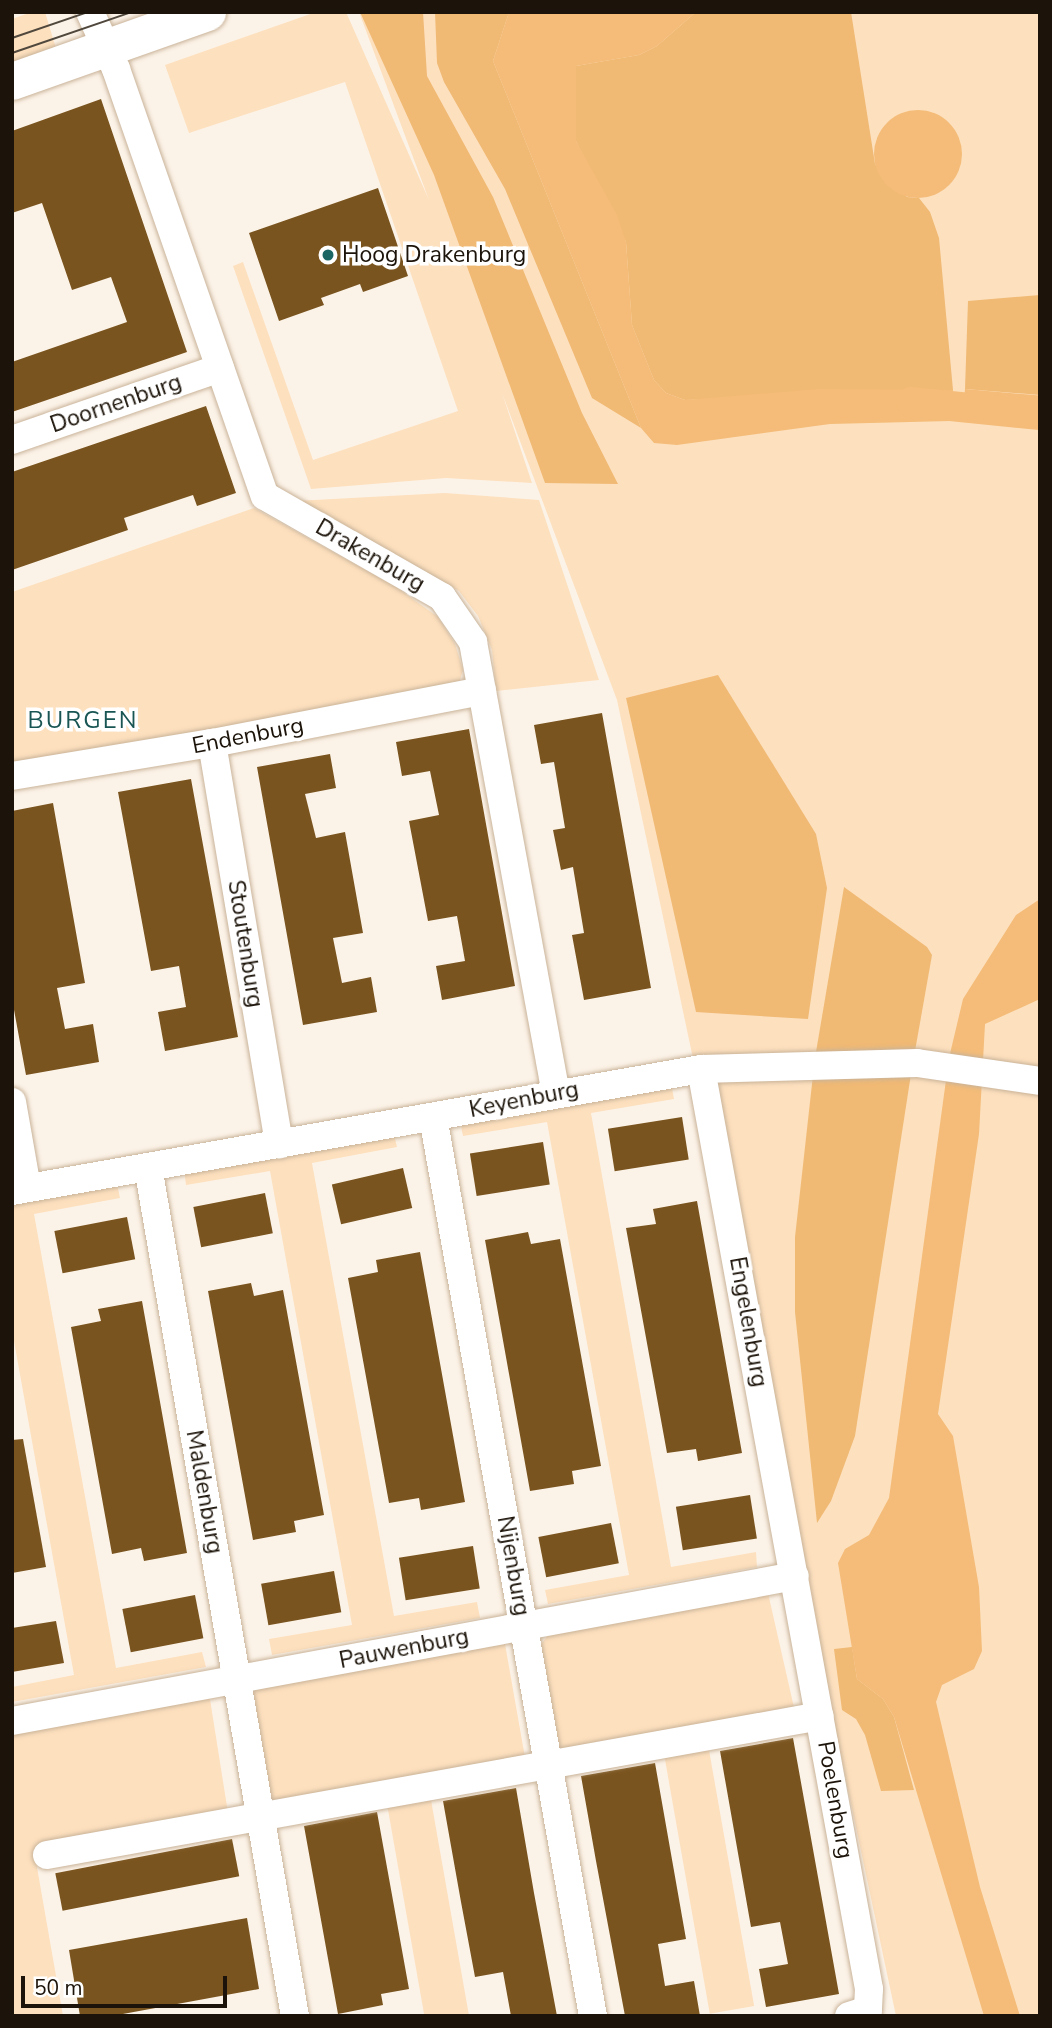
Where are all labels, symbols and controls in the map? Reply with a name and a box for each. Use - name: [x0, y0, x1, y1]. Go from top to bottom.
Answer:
- place label: Hoog Drakenburg: [342, 241, 526, 269]
- marker: Hoog Drakenburg: [320, 247, 336, 263]
- street label: Doornenburg: [47, 369, 185, 439]
- street label: Drakenburg: [310, 514, 430, 598]
- district label: BURGEN: [28, 707, 138, 735]
- street label: Endenburg: [190, 712, 306, 760]
- street label: Stoutenburg: [221, 878, 269, 1010]
- street label: Keyenburg: [467, 1076, 581, 1124]
- street label: Engelenburg: [723, 1255, 773, 1389]
- street label: Maldenburg: [180, 1428, 228, 1556]
- street label: Nijenburg: [491, 1514, 535, 1618]
- street label: Pauwenburg: [337, 1623, 471, 1675]
- street label: Poelenburg: [811, 1739, 859, 1861]
- scale bar: [24, 1962, 231, 2006]
- text: 50 m: [34, 1974, 83, 2002]

